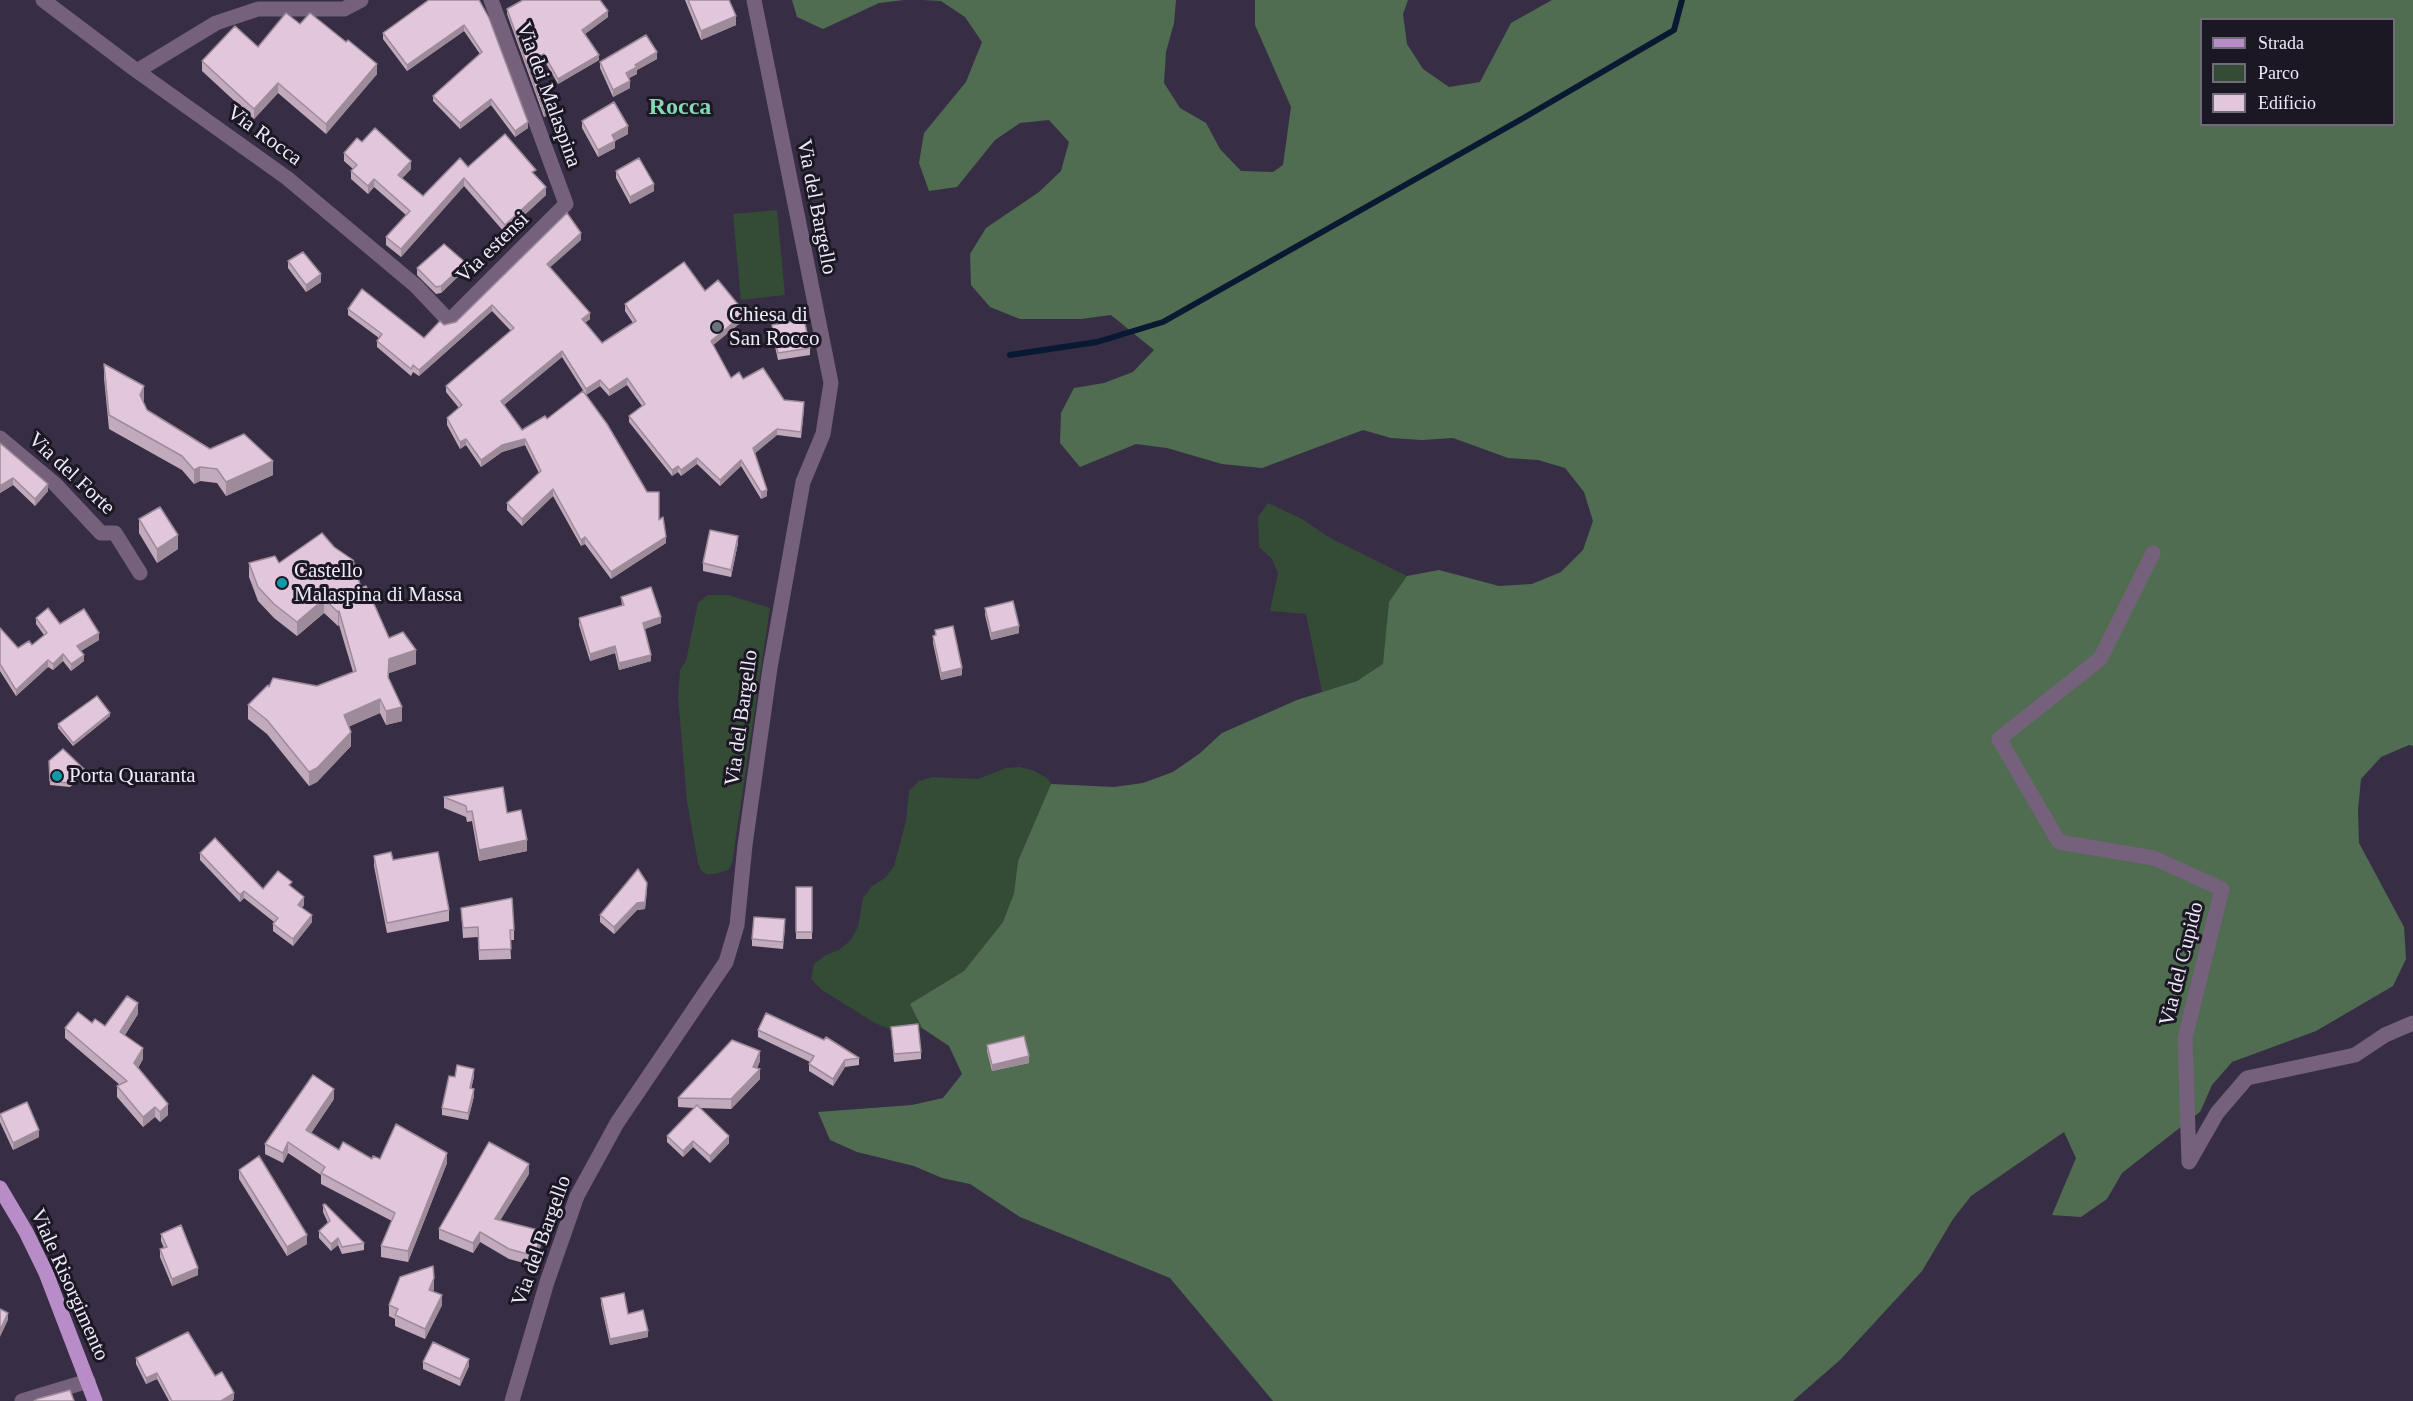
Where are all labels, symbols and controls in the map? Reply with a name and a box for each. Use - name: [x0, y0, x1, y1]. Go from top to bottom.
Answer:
- legend: [2200, 18, 2395, 126]
- street label: Via dei Malaspina: [510, 19, 586, 171]
- text: Strada: [2258, 33, 2304, 53]
- text: Parco: [2258, 63, 2299, 83]
- text: Edificio: [2258, 93, 2316, 113]
- district label: Rocca: [649, 94, 711, 122]
- street label: Via Rocca: [221, 100, 307, 172]
- street label: Via del Bargello: [791, 137, 841, 277]
- street label: Via estensi: [451, 207, 535, 289]
- place label: Chiesa di San Rocco: [729, 302, 819, 352]
- marker: Chiesa di San Rocco: [710, 320, 724, 334]
- street label: Via del Forte: [22, 427, 120, 521]
- place label: Castello Malaspina di Massa: [294, 558, 462, 608]
- marker: Castello Malaspina di Massa: [275, 576, 289, 590]
- street label: Via del Bargello: [720, 648, 764, 788]
- place label: Porta Quaranta: [69, 763, 196, 789]
- marker: Porta Quaranta: [50, 769, 64, 783]
- street label: Via del Cupido: [2154, 899, 2210, 1029]
- street label: Via del Bargello: [507, 1172, 577, 1310]
- street label: Viale Risorgimento: [24, 1205, 114, 1365]

